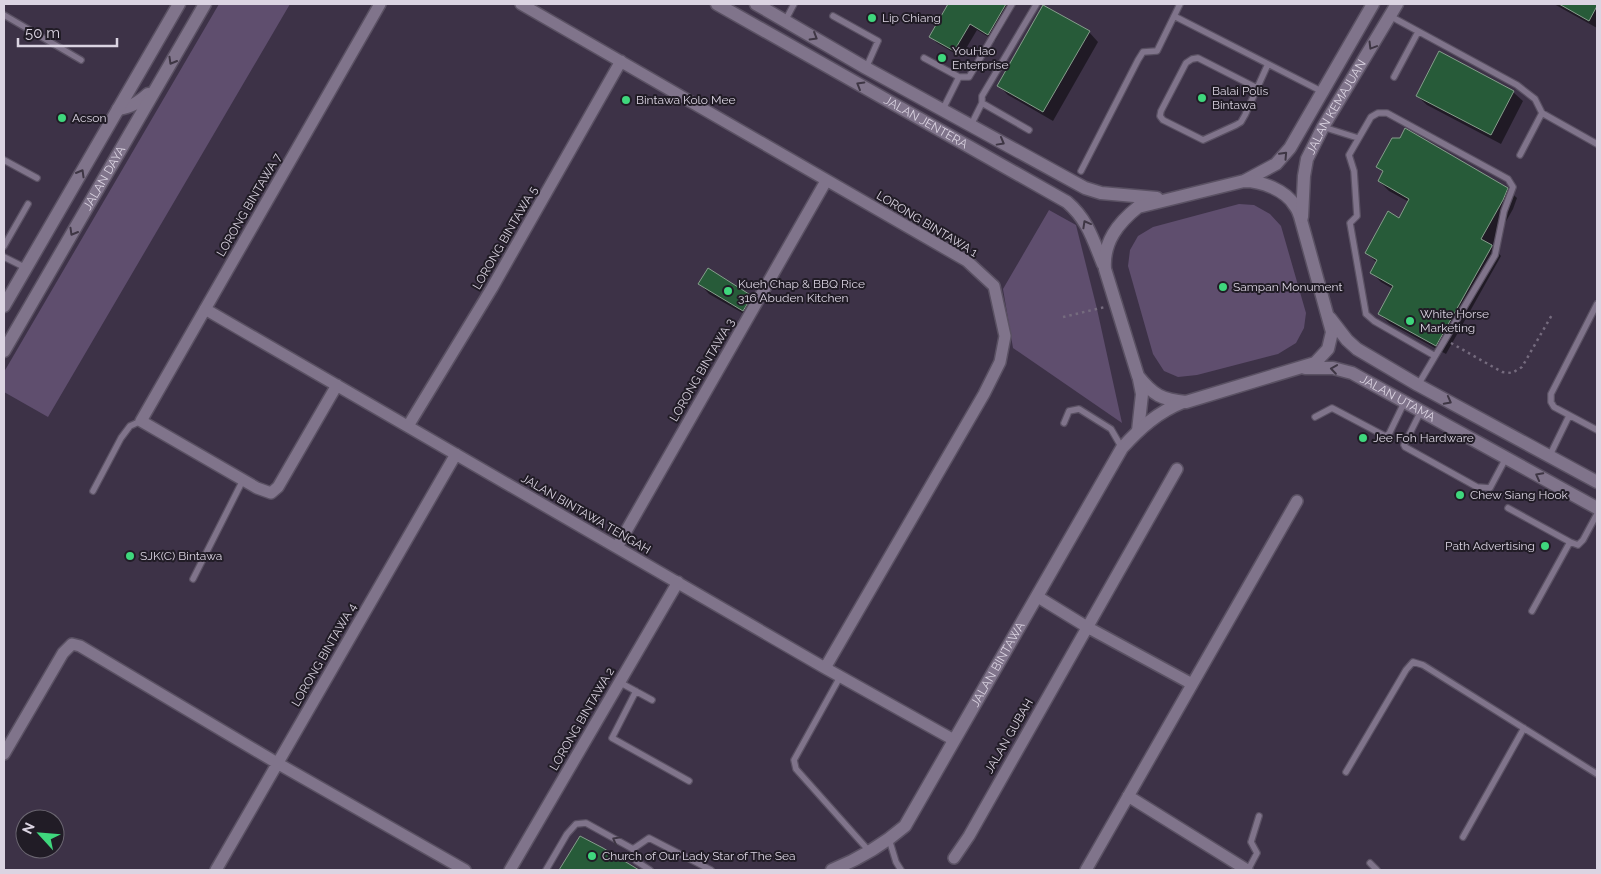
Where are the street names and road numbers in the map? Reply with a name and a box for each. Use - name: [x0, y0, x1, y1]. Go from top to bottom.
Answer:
- street label: JALAN KEMAJUAN: [1304, 57, 1369, 156]
- street label: JALAN JENTERA: [882, 93, 970, 151]
- street label: JALAN DAYA: [80, 143, 128, 212]
- street label: LORONG BINTAWA 7: [214, 151, 285, 259]
- street label: LORONG BINTAWA 5: [470, 184, 540, 292]
- street label: LORONG BINTAWA 1: [874, 188, 980, 260]
- street label: LORONG BINTAWA 3: [667, 316, 737, 424]
- street label: JALAN UTAMA: [1358, 372, 1438, 425]
- street label: JALAN BINTAWA TENGAH: [519, 471, 653, 557]
- street label: LORONG BINTAWA 4: [289, 601, 359, 709]
- street label: JALAN BINTAWA: [968, 620, 1028, 709]
- street label: LORONG BINTAWA 2: [547, 665, 617, 773]
- street label: JALAN GUBAH: [982, 696, 1036, 776]

